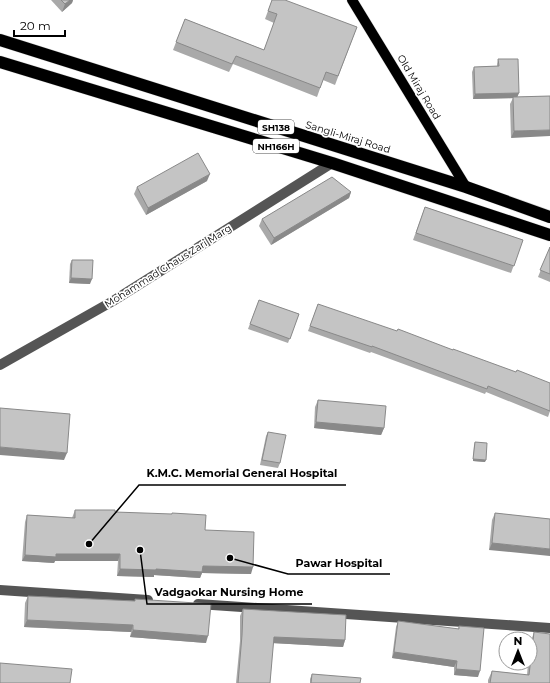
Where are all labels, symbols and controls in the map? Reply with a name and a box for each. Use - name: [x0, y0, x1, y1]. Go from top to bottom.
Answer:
- scale bar: [14, 12, 65, 38]
- text: 20 m: [20, 18, 51, 33]
- street label: Old Miraj Road: [394, 52, 444, 122]
- street label: Sangli-Miraj Road: [304, 118, 392, 156]
- road number: SH138: [258, 120, 294, 134]
- road number: NH166H: [253, 139, 299, 153]
- street label: Mohammad Ghaus Zari Marg: [102, 221, 234, 311]
- callout: K.M.C. Memorial General Hospital: [139, 462, 346, 485]
- text: K.M.C. Memorial General Hospital: [147, 466, 337, 480]
- callout: Pawar Hospital: [288, 551, 390, 574]
- text: Pawar Hospital: [296, 556, 382, 570]
- callout: Vadgaokar Nursing Home: [147, 581, 312, 604]
- text: Vadgaokar Nursing Home: [154, 585, 304, 599]
- north arrow: [498, 631, 538, 671]
- text: N: [514, 634, 522, 648]

